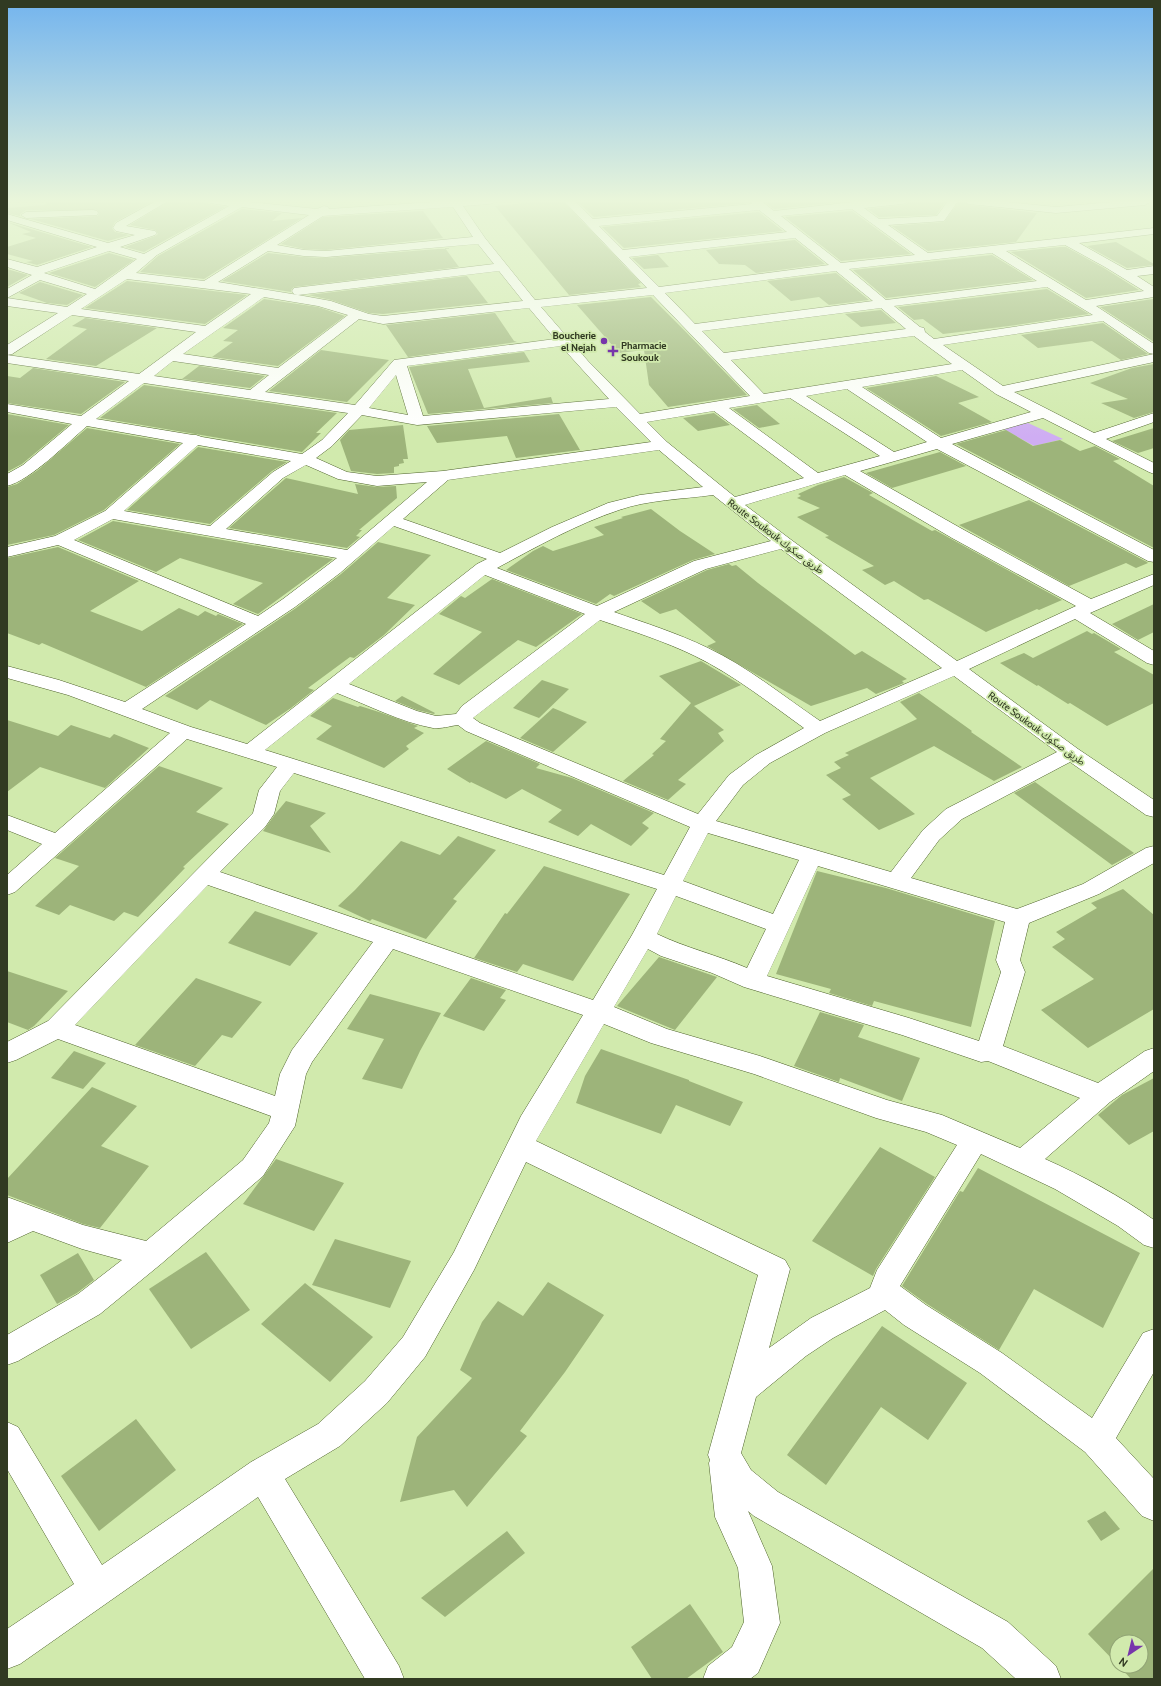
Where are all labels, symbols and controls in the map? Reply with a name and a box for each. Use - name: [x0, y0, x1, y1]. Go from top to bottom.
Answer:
- place label: Boucherie el Nejah: [552, 329, 596, 354]
- marker: Boucherie el Nejah: [599, 336, 609, 346]
- place label: Pharmacie Soukouk: [621, 339, 666, 364]
- marker: Pharmacie Soukouk: [608, 346, 618, 356]
- street label: Route Soukouk طريق صكوك: [725, 496, 827, 577]
- street label: Route Soukouk طريق صكوك: [986, 689, 1088, 768]
- north arrow: [1109, 1634, 1149, 1674]
- text: N: [1116, 1654, 1130, 1670]

